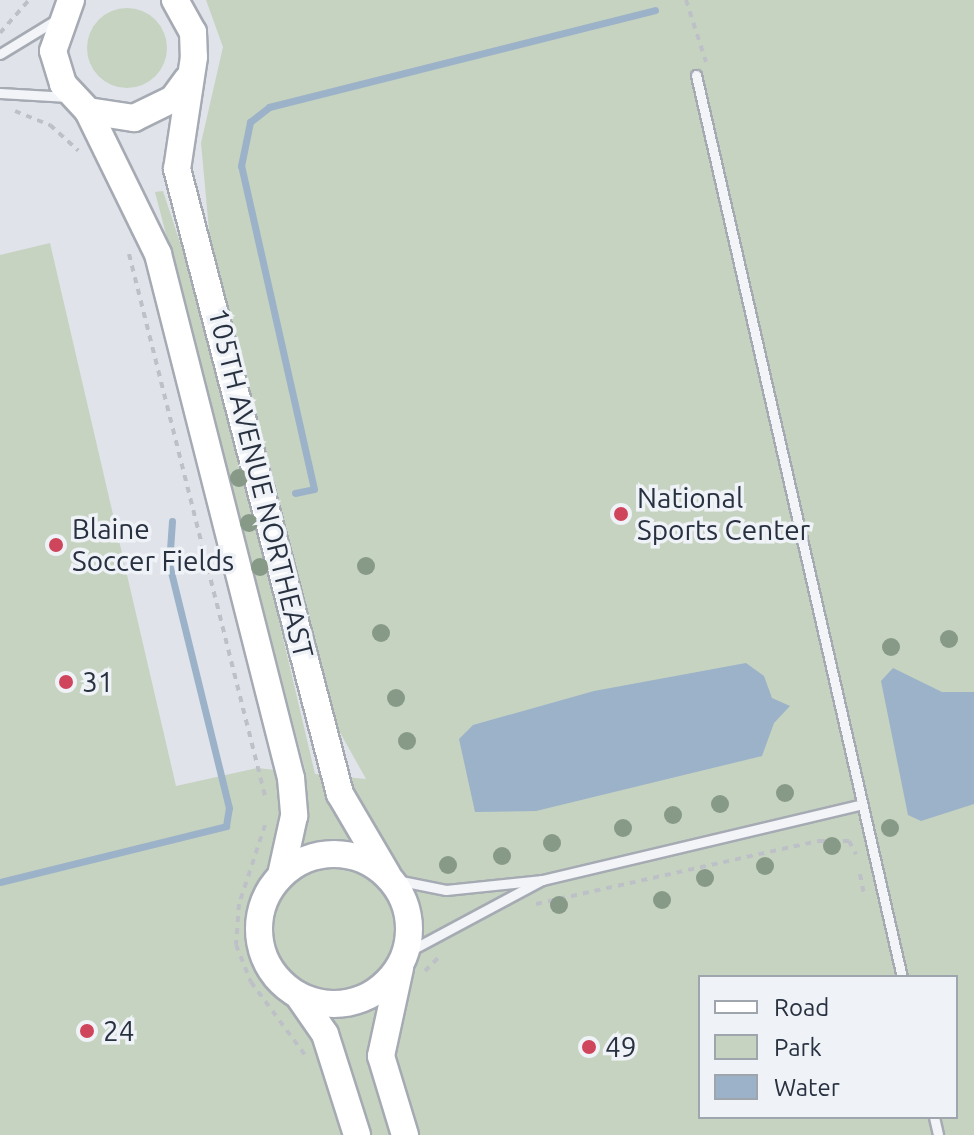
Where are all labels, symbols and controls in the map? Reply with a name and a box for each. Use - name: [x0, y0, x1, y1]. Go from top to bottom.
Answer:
- street label: 105TH AVENUE NORTHEAST: [201, 305, 321, 661]
- place label: National Sports Center: [637, 481, 810, 547]
- marker: National Sports Center: [612, 505, 630, 523]
- place label: Blaine Soccer Fields: [72, 512, 234, 578]
- marker: Blaine Soccer Fields: [47, 536, 65, 554]
- place label: 31: [82, 665, 114, 699]
- marker: 31: [57, 673, 75, 691]
- legend: [698, 975, 958, 1119]
- text: Road: [774, 994, 829, 1021]
- place label: 24: [103, 1014, 135, 1048]
- marker: 24: [78, 1022, 96, 1040]
- place label: 49: [605, 1030, 637, 1064]
- text: Park: [774, 1034, 822, 1061]
- marker: 49: [580, 1038, 598, 1056]
- text: Water: [774, 1074, 840, 1101]

